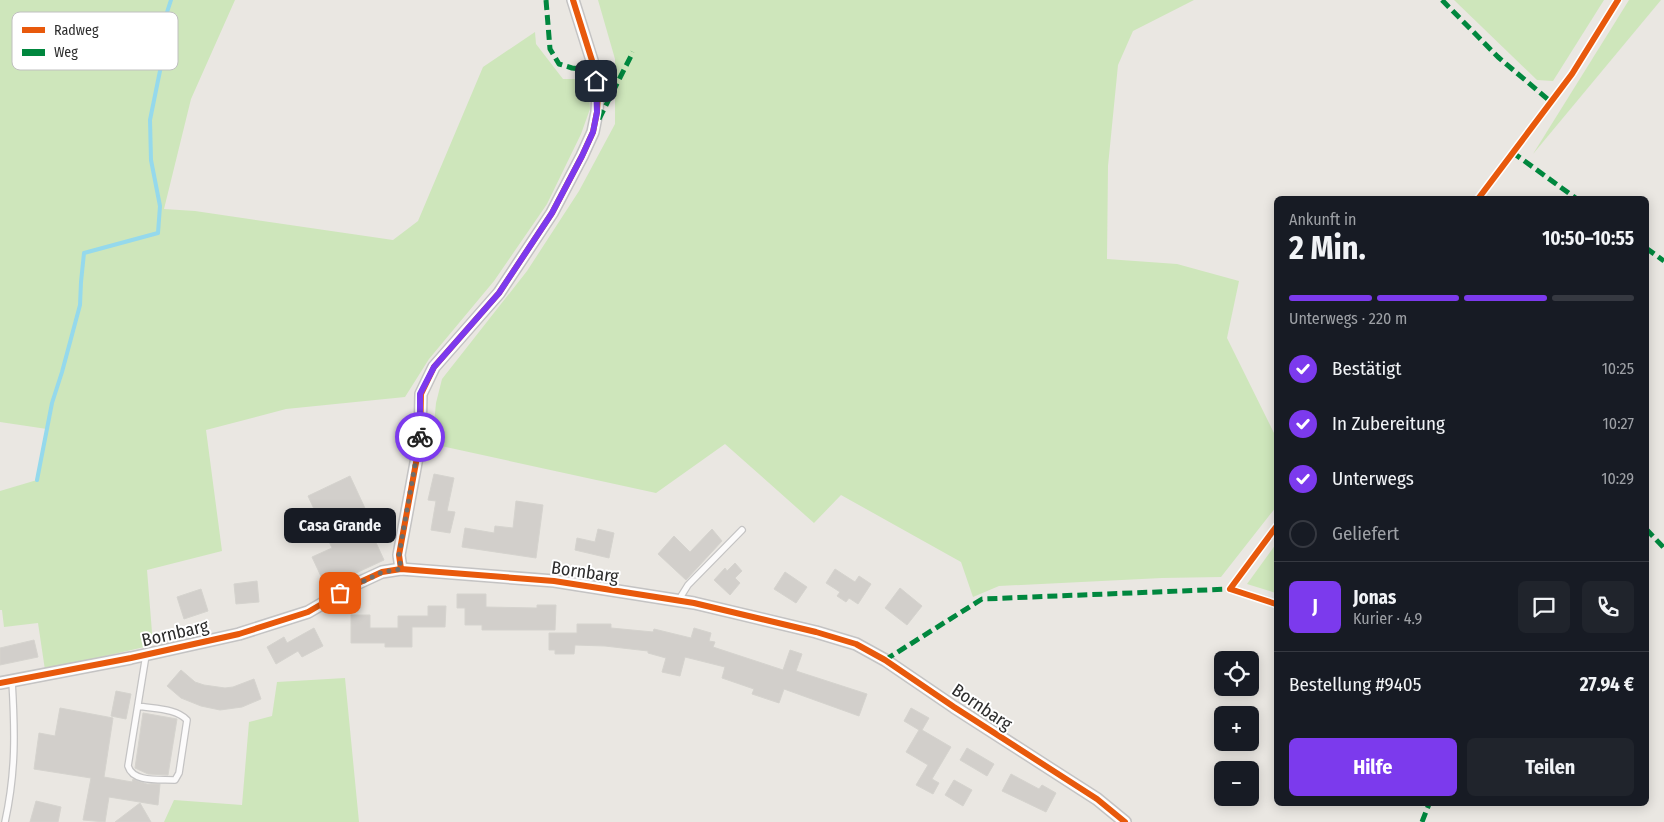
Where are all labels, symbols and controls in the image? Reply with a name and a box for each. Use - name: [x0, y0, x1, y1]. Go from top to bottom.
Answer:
- legend: [12, 12, 178, 70]
- text: Radweg: [54, 22, 99, 39]
- text: Weg: [54, 44, 78, 61]
- pin: [575, 60, 617, 102]
- icon: home: [582, 67, 610, 95]
- text: Ankunft in: [1289, 210, 1356, 229]
- text: 10:50–10:55: [1542, 227, 1634, 250]
- text: 2 Min.: [1289, 229, 1366, 267]
- text: Unterwegs · 220 m: [1289, 309, 1407, 328]
- icon: check: [1289, 355, 1317, 383]
- text: Bestätigt: [1332, 357, 1401, 380]
- text: 10:25: [1602, 359, 1634, 378]
- icon: check: [1289, 410, 1317, 438]
- courier: [395, 412, 445, 462]
- text: In Zubereitung: [1332, 412, 1445, 435]
- text: 10:27: [1603, 414, 1634, 433]
- icon: bike: [406, 423, 434, 451]
- icon: check: [1289, 465, 1317, 493]
- text: Unterwegs: [1332, 467, 1414, 490]
- text: 10:29: [1601, 469, 1634, 488]
- callout: Casa Grande: [284, 508, 396, 543]
- text: Casa Grande: [299, 516, 381, 535]
- text: Geliefert: [1332, 522, 1399, 545]
- street label: Bornbarg: [550, 556, 621, 588]
- pin: [319, 572, 361, 614]
- icon: bag: [326, 579, 354, 607]
- button: chat: [1518, 581, 1570, 633]
- button: phone: [1582, 581, 1634, 633]
- text: Jonas: [1353, 586, 1396, 609]
- text: J: [1312, 595, 1318, 618]
- text: Kurier · 4.9: [1353, 609, 1422, 628]
- street label: Bornbarg: [139, 615, 211, 651]
- map controls: [1214, 651, 1259, 806]
- button: locate: [1214, 651, 1259, 696]
- text: Bestellung #9405: [1289, 673, 1421, 696]
- text: 27.94 €: [1580, 673, 1634, 696]
- street label: Bornbarg: [948, 679, 1017, 735]
- button: +: [1214, 706, 1259, 751]
- button: Hilfe: [1289, 738, 1457, 796]
- button: Teilen: [1467, 738, 1634, 796]
- button: −: [1214, 761, 1259, 806]

